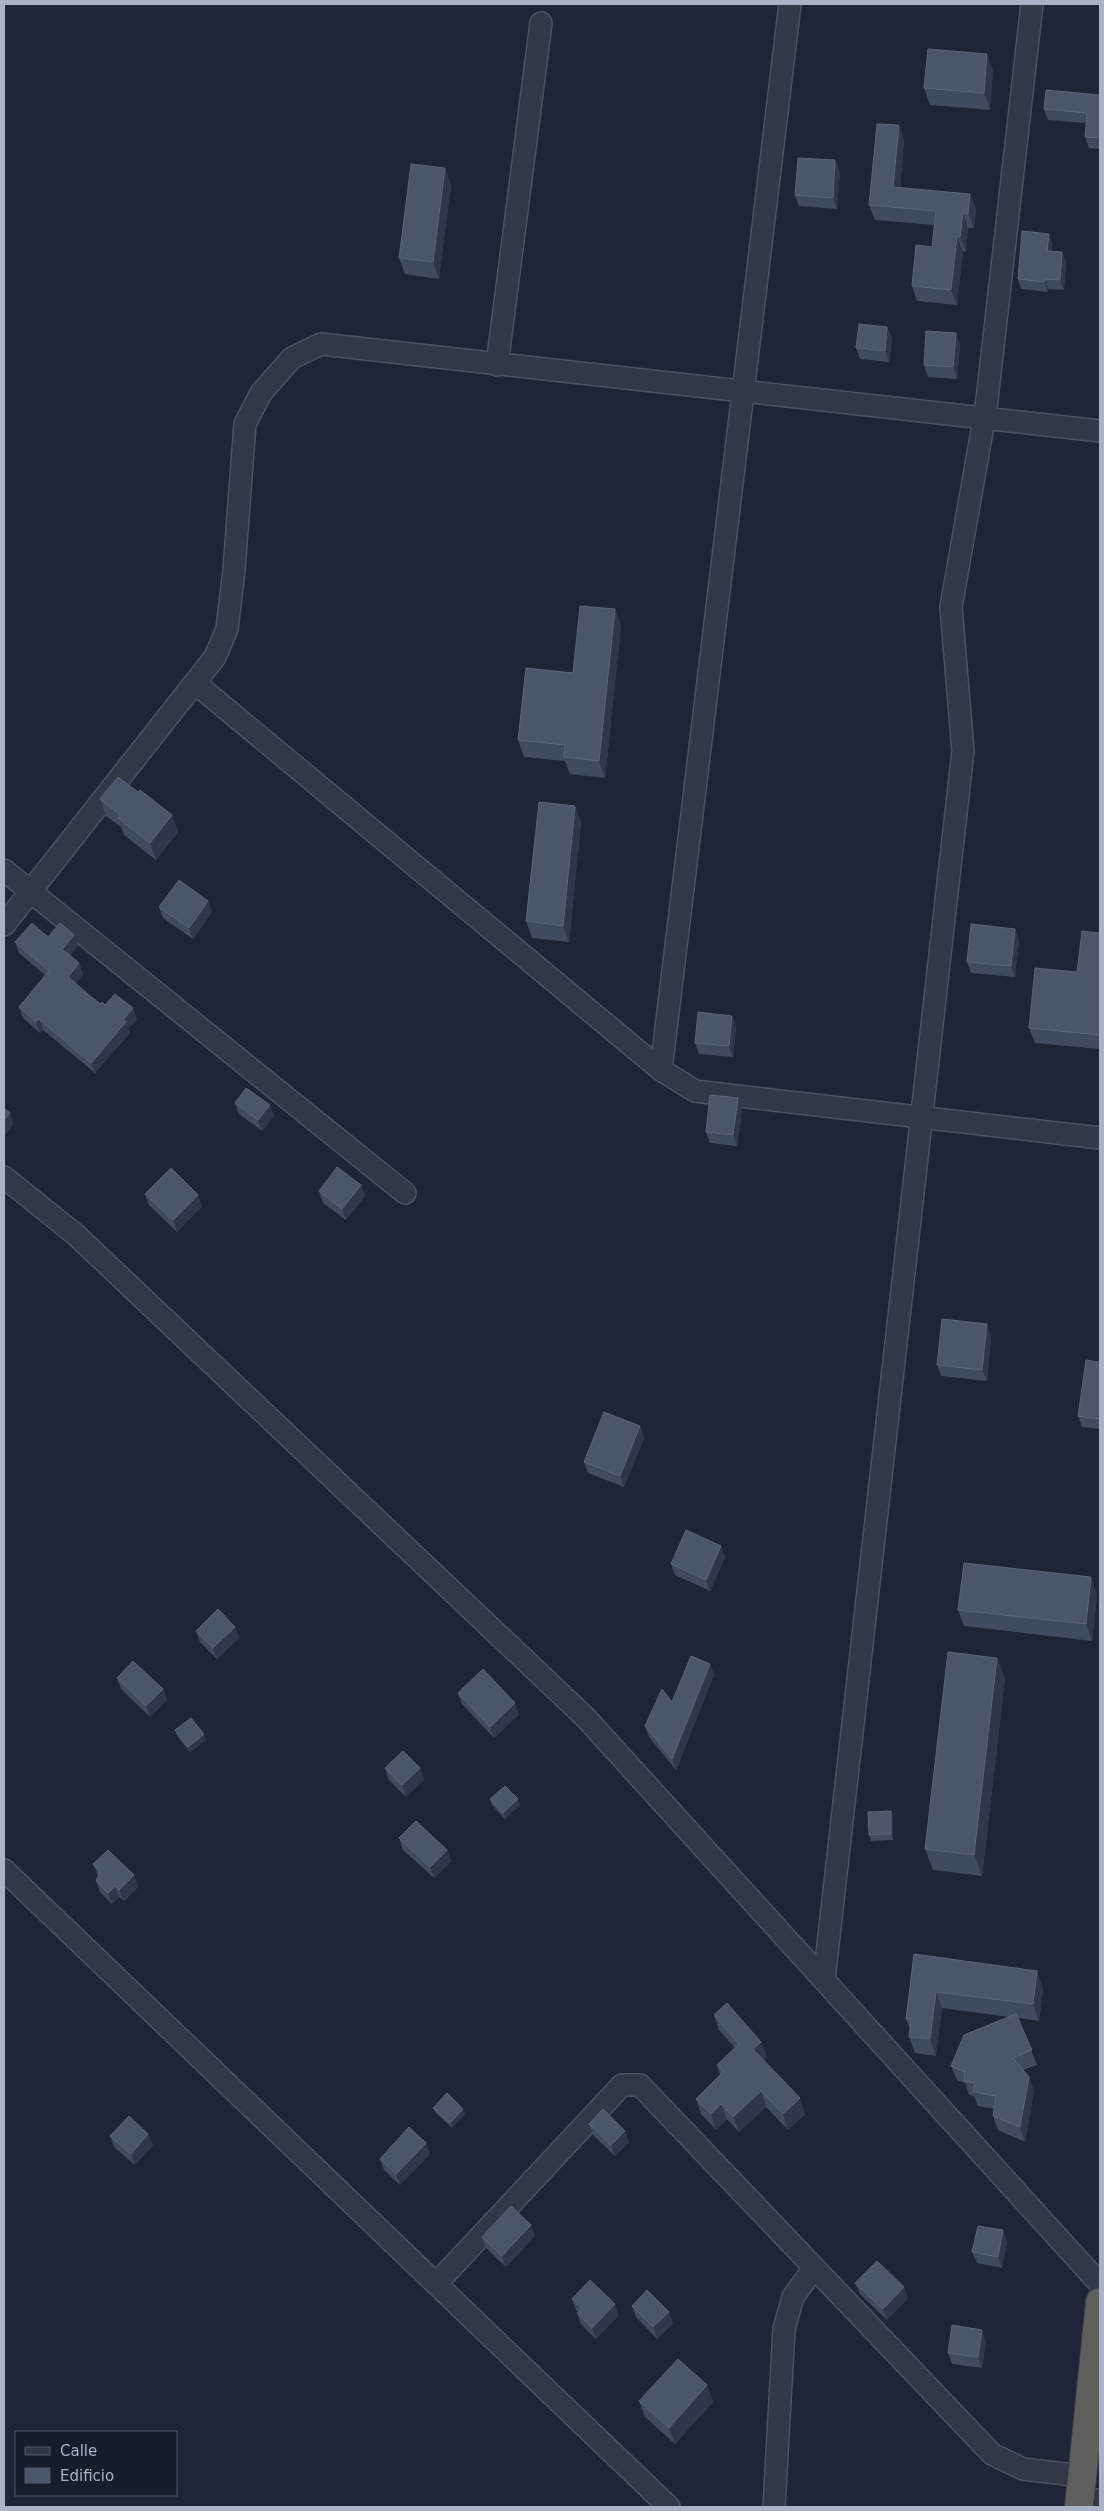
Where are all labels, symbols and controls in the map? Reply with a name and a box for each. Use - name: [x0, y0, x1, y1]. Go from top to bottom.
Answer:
- legend: [15, 2431, 178, 2496]
- text: Calle: [60, 2442, 97, 2460]
- text: Edificio: [60, 2467, 114, 2485]

